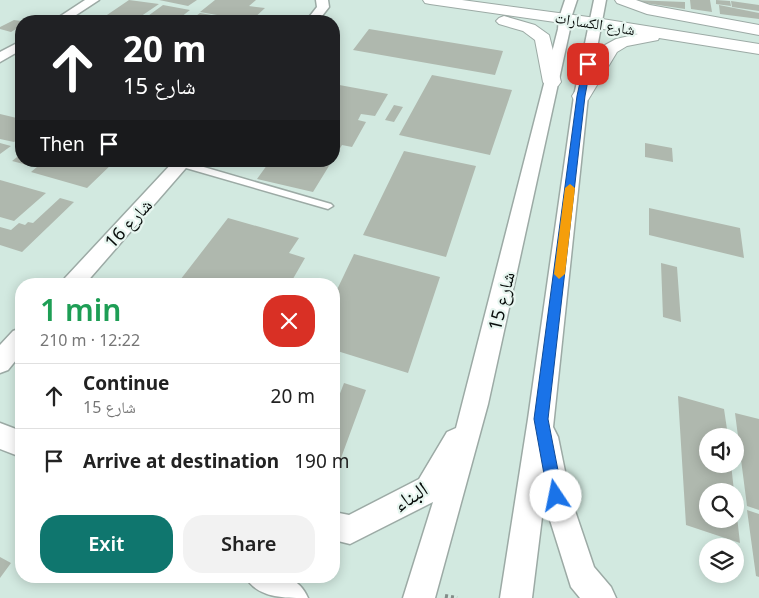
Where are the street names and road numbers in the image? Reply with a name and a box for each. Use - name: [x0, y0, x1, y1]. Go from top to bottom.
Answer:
- street label: شارع الكسارات: [553, 7, 637, 40]
- street label: شارع 16: [99, 193, 157, 253]
- street label: شارع 15: [482, 269, 520, 333]
- street label: البناء: [387, 474, 433, 518]

